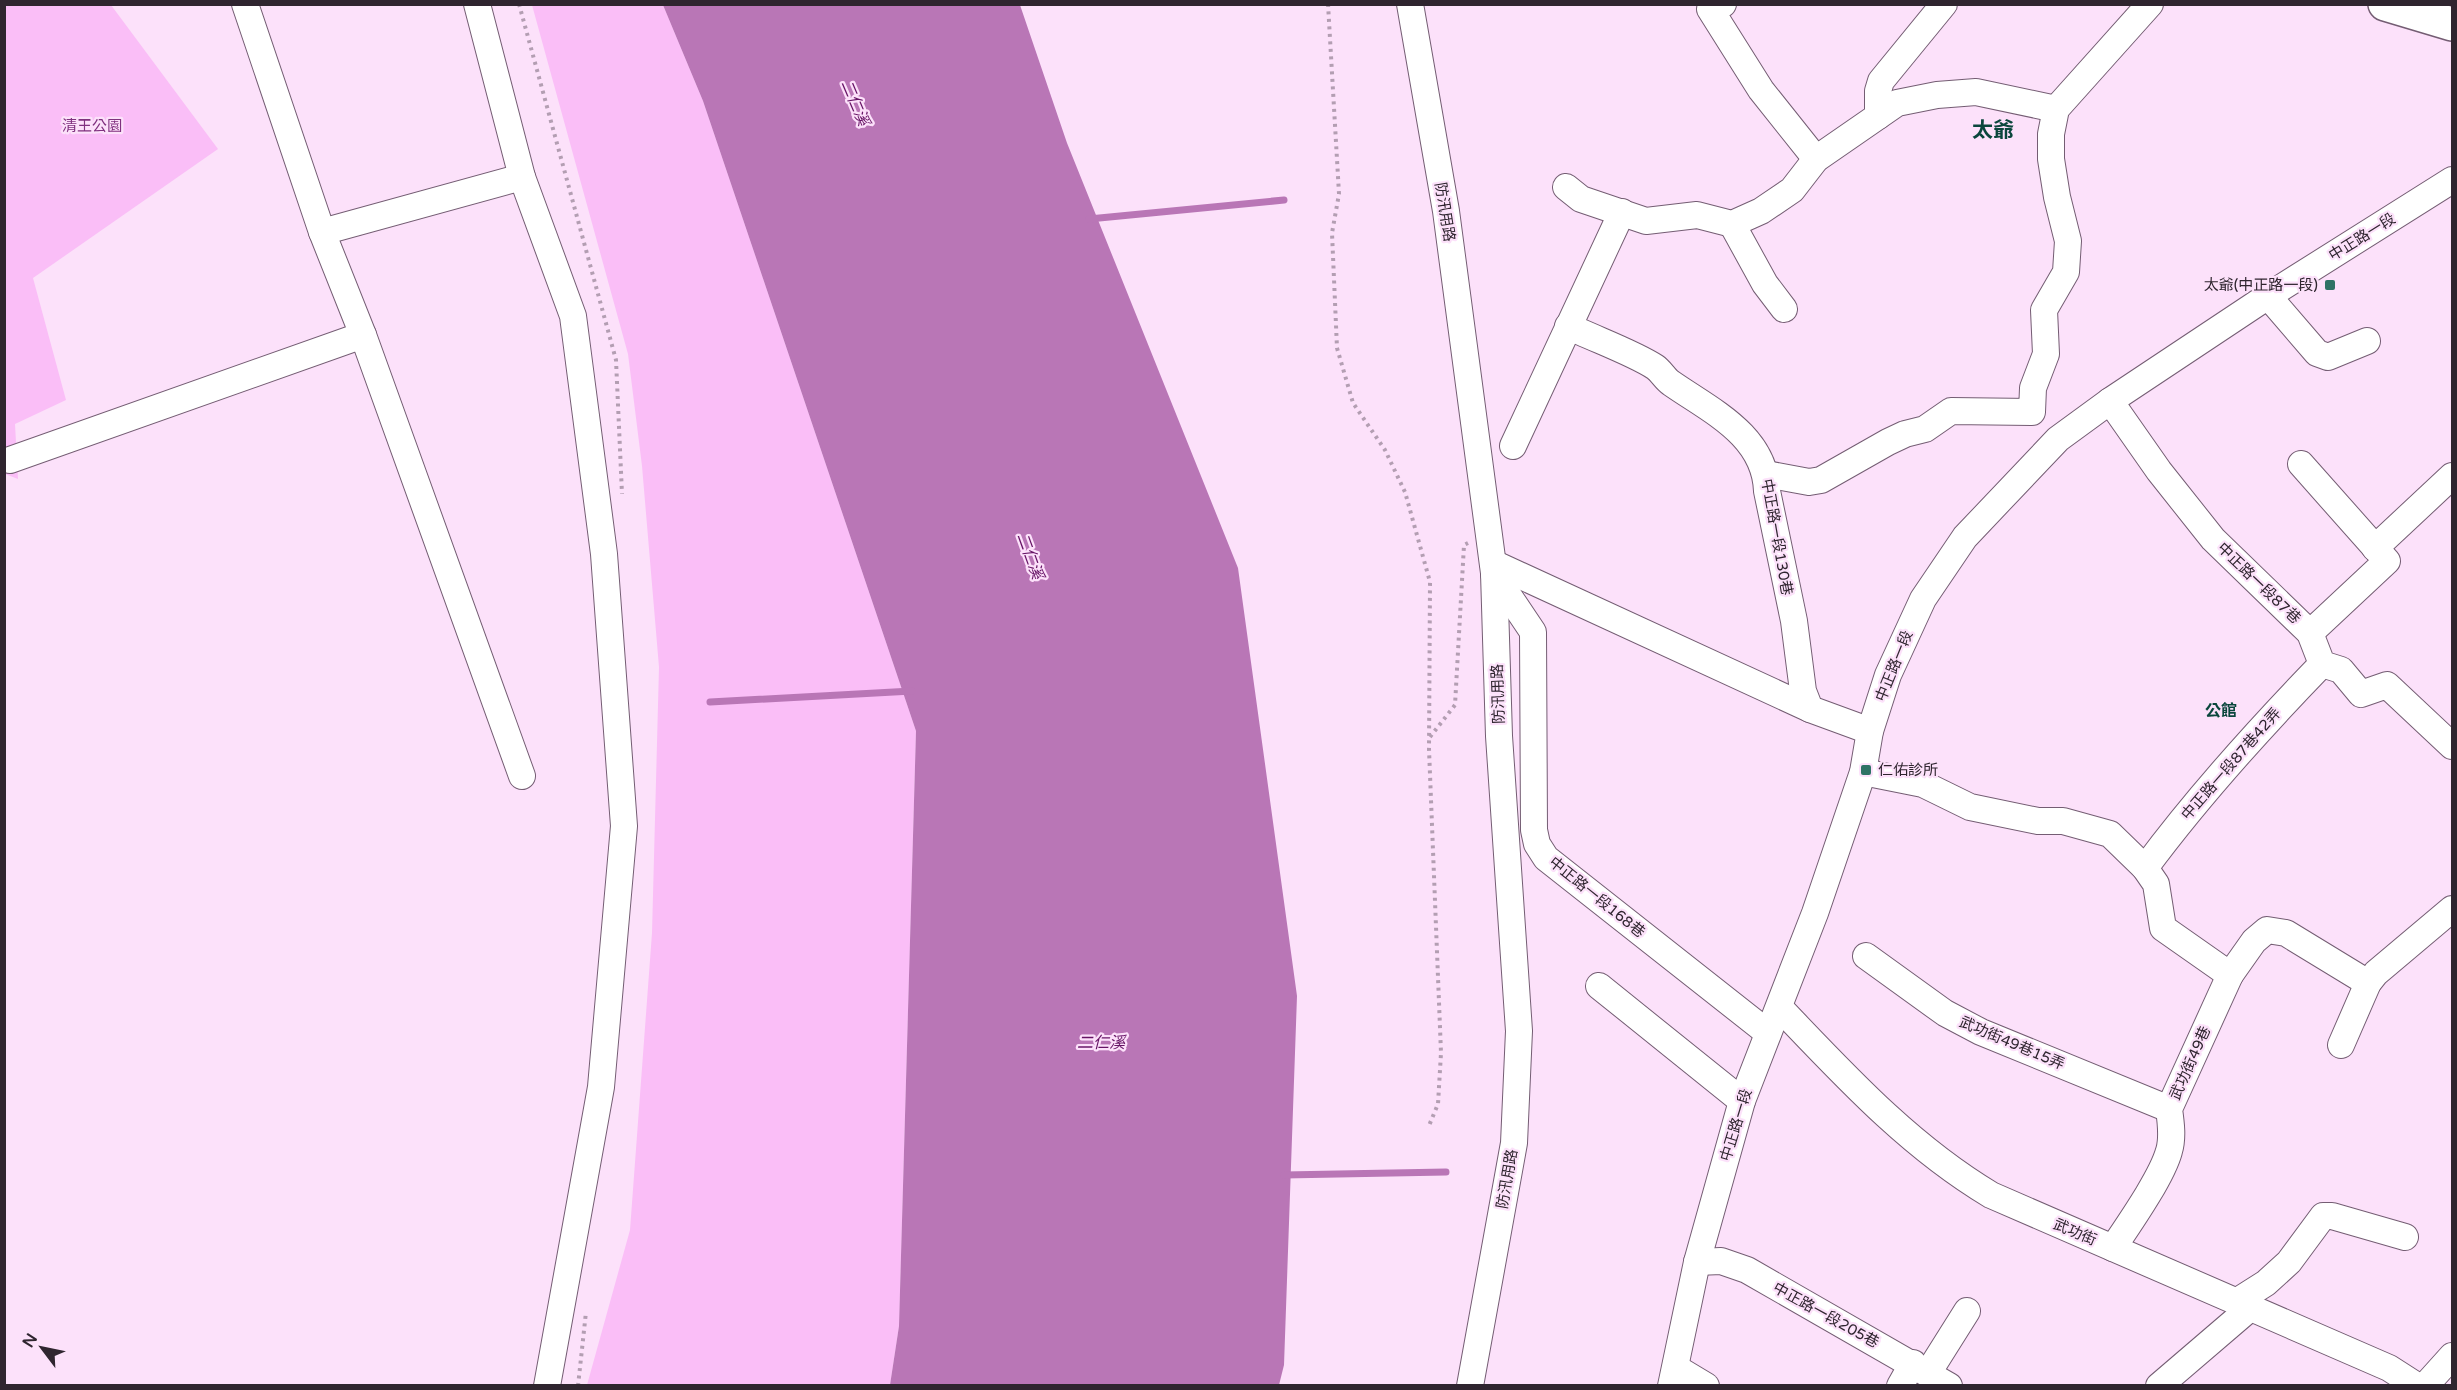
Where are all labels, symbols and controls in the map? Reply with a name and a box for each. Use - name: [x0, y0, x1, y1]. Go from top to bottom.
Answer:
- water label: 二仁溪: [836, 77, 874, 131]
- park label: 清王公園: [62, 117, 122, 135]
- district label: 太爺: [1972, 118, 2014, 143]
- street label: 防汛用路: [1431, 181, 1459, 243]
- street label: 中正路一段: [2325, 209, 2399, 265]
- place label: 太爺(中正路一段): [2204, 276, 2318, 294]
- marker: 太爺(中正路一段): [2323, 278, 2337, 292]
- street label: 中正路一段130巷: [1758, 477, 1796, 597]
- water label: 二仁溪: [1012, 530, 1048, 584]
- street label: 中正路一段87巷: [2214, 539, 2304, 627]
- street label: 中正路一段: [1872, 628, 1916, 704]
- street label: 防汛用路: [1488, 664, 1508, 724]
- district label: 公館: [2205, 701, 2237, 721]
- street label: 中正路一段87巷42弄: [2177, 704, 2285, 824]
- place label: 仁佑診所: [1878, 761, 1938, 779]
- marker: 仁佑診所: [1859, 763, 1873, 777]
- street label: 中正路一段168巷: [1545, 853, 1649, 941]
- street label: 武功街49巷15弄: [1957, 1013, 2067, 1073]
- street label: 武功街49巷: [2166, 1023, 2214, 1103]
- water label: 二仁溪: [1077, 1033, 1127, 1053]
- street label: 中正路一段: [1716, 1086, 1756, 1164]
- street label: 防汛用路: [1493, 1148, 1521, 1210]
- street label: 武功街: [2051, 1215, 2099, 1249]
- street label: 中正路一段205巷: [1770, 1278, 1882, 1352]
- north arrow: [12, 1318, 72, 1378]
- text: N: [18, 1330, 42, 1351]

